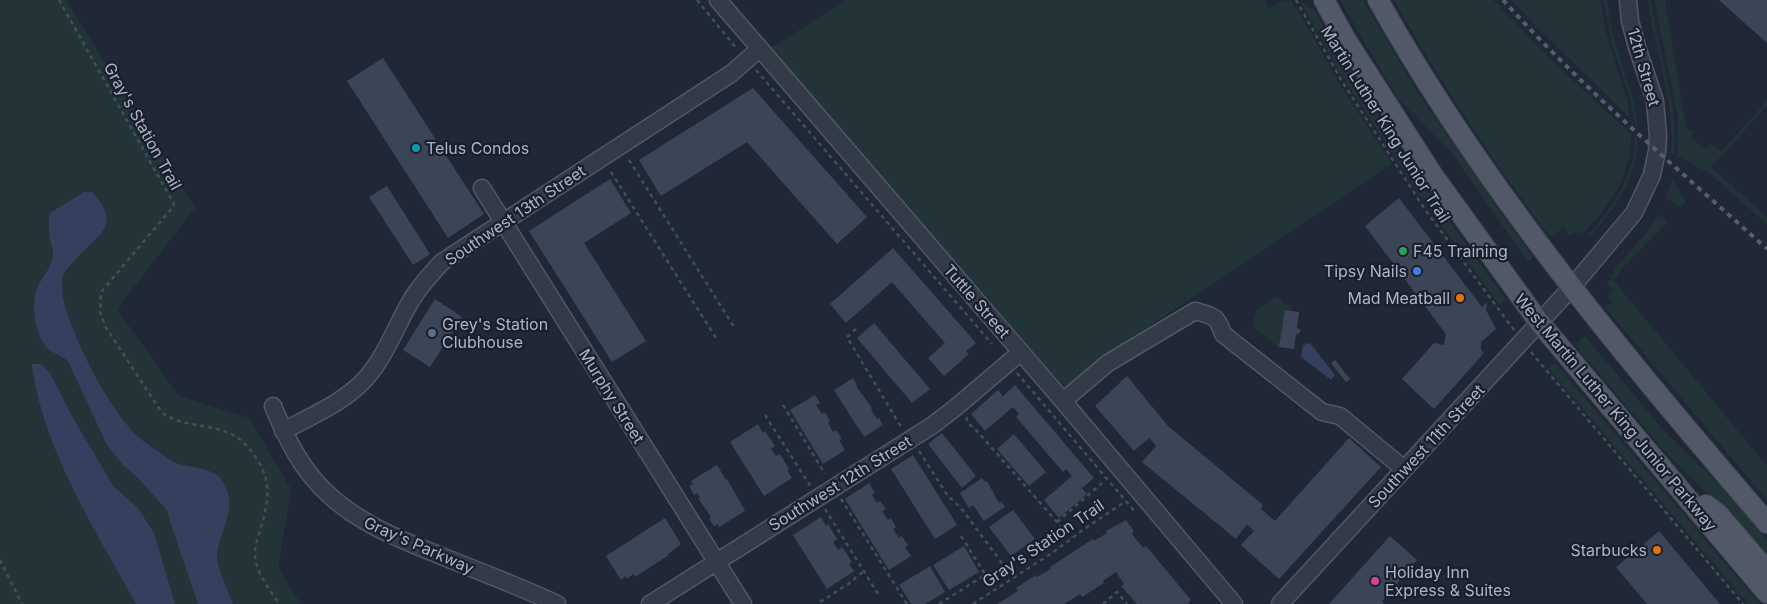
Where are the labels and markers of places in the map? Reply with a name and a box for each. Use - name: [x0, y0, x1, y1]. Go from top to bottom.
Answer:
- place label: Telus Condos: [426, 138, 529, 158]
- marker: Telus Condos: [410, 142, 422, 154]
- place label: F45 Training: [1413, 241, 1508, 261]
- marker: F45 Training: [1397, 245, 1409, 257]
- place label: Tipsy Nails: [1324, 261, 1407, 281]
- marker: Tipsy Nails: [1411, 265, 1423, 277]
- place label: Mad Meatball: [1347, 288, 1450, 308]
- marker: Mad Meatball: [1454, 292, 1466, 304]
- place label: Grey's Station Clubhouse: [442, 314, 548, 352]
- marker: Grey's Station Clubhouse: [426, 327, 438, 339]
- place label: Starbucks: [1571, 540, 1647, 560]
- marker: Starbucks: [1651, 544, 1663, 556]
- place label: Holiday Inn Express & Suites: [1385, 562, 1511, 600]
- marker: Holiday Inn Express & Suites: [1369, 575, 1381, 587]

